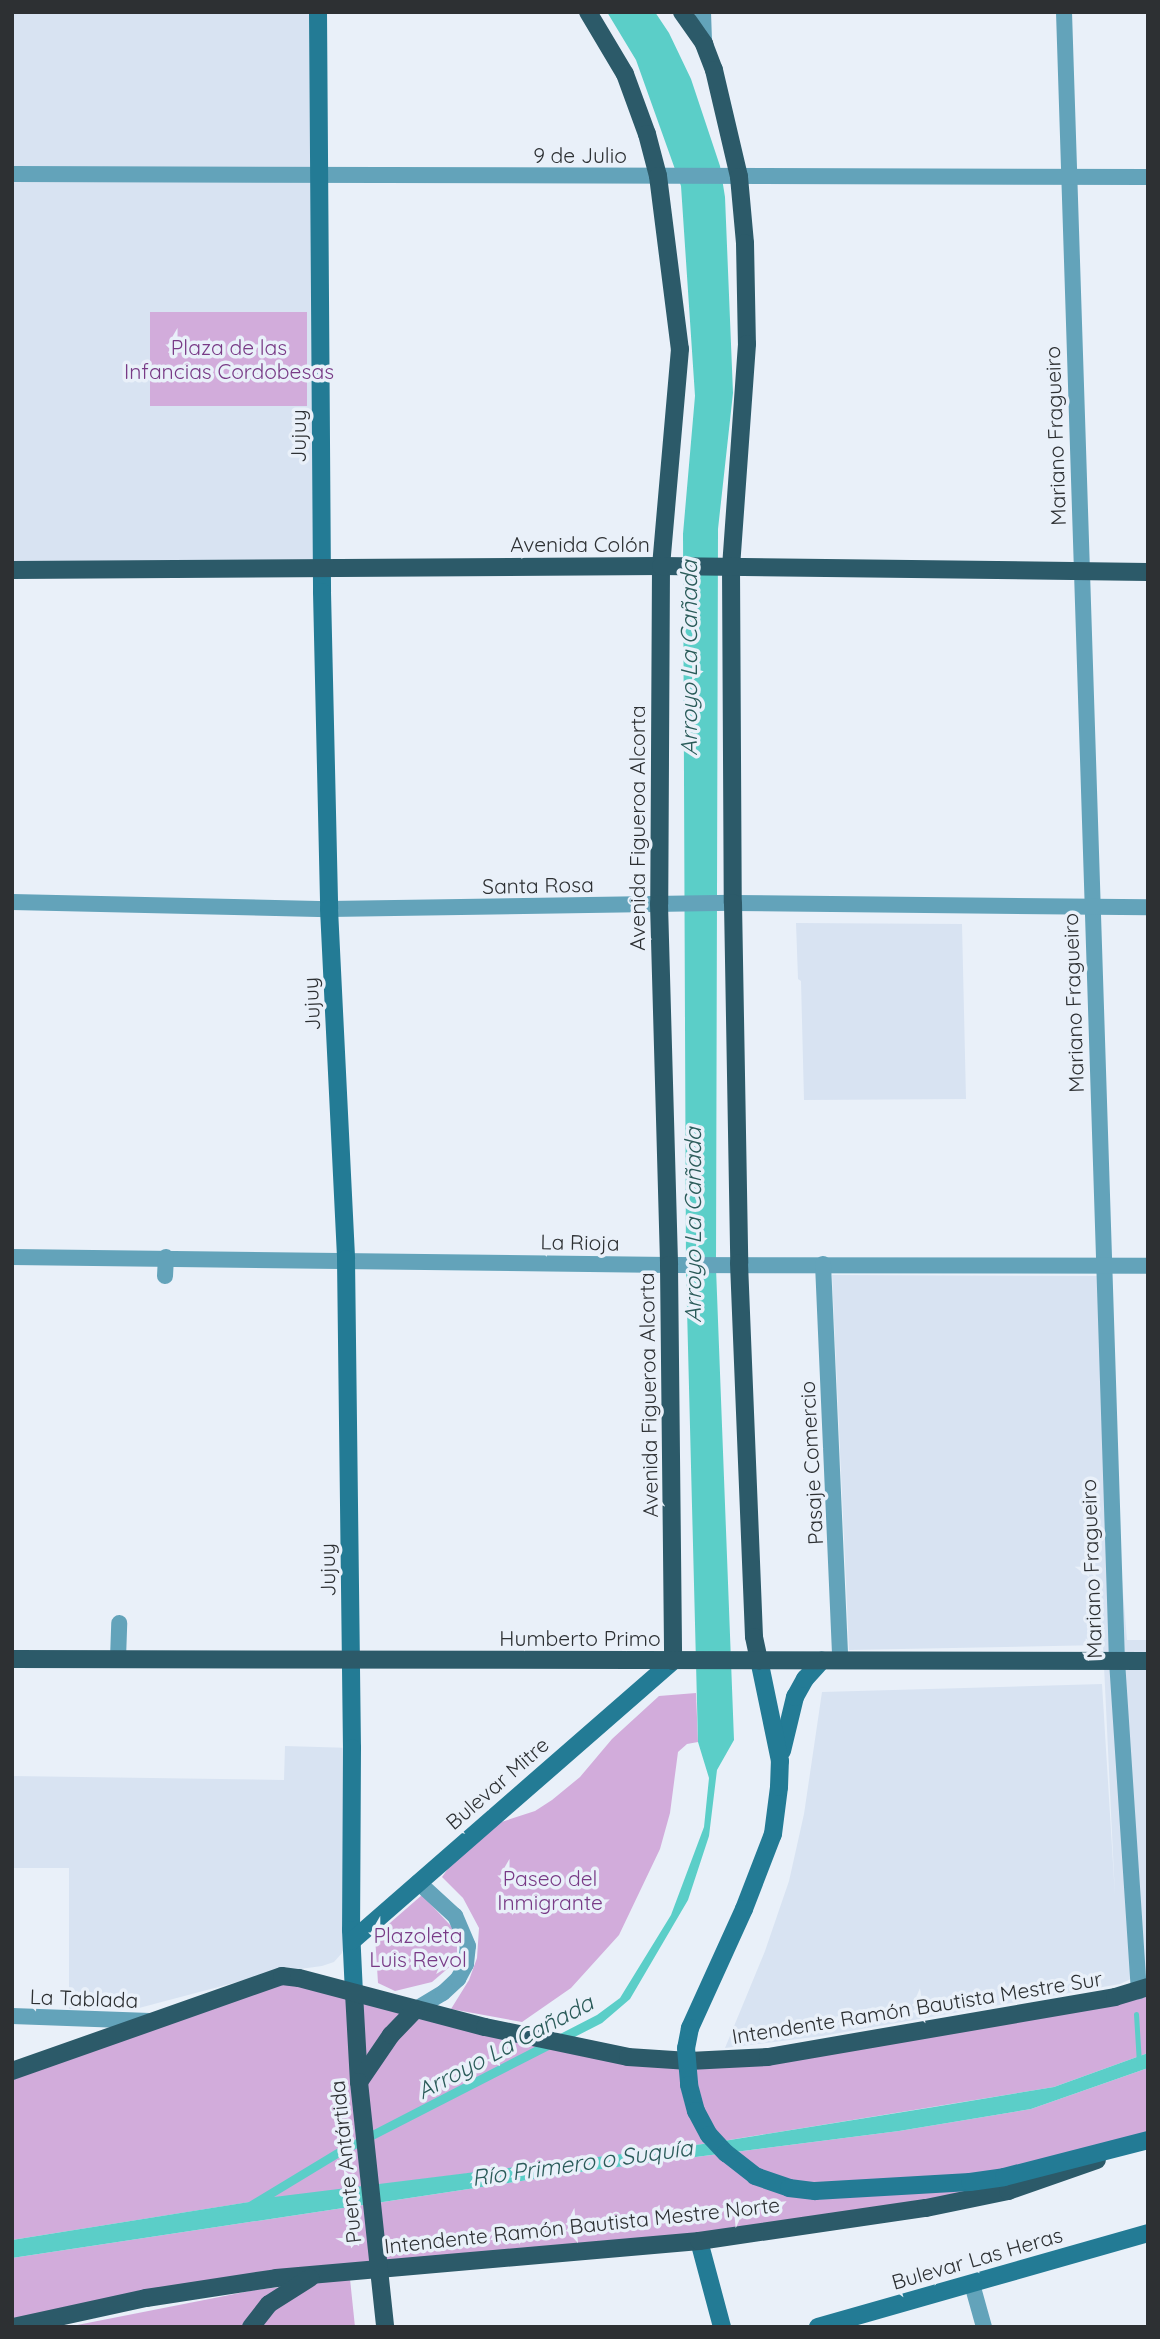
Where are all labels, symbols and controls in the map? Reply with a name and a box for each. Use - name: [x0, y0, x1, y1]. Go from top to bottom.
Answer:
- street label: 9 de Julio: [533, 142, 627, 168]
- park label: Plaza de las Infancias Cordobesas: [124, 334, 334, 384]
- street label: Mariano Fragueiro: [1039, 346, 1071, 526]
- street label: Jujuy: [285, 409, 311, 463]
- street label: Avenida Colón: [510, 531, 650, 557]
- water label: Arroyo La Cañada: [675, 560, 703, 756]
- street label: Avenida Figueroa Alcorta: [624, 705, 650, 951]
- street label: Santa Rosa: [482, 871, 594, 899]
- street label: Mariano Fragueiro: [1057, 913, 1089, 1093]
- street label: Jujuy: [297, 977, 325, 1031]
- water label: Arroyo La Cañada: [679, 1127, 707, 1323]
- street label: La Rioja: [540, 1229, 620, 1255]
- street label: Avenida Figueroa Alcorta: [633, 1272, 663, 1518]
- street label: Pasaje Comercio: [794, 1380, 828, 1546]
- street label: Mariano Fragueiro: [1075, 1479, 1107, 1659]
- street label: Jujuy: [314, 1543, 340, 1597]
- street label: Humberto Primo: [499, 1625, 661, 1651]
- street label: Bulevar Mitre: [440, 1731, 554, 1835]
- park label: Paseo del Inmigrante: [497, 1865, 603, 1915]
- park label: Plazoleta Luis Revol: [369, 1922, 467, 1972]
- street label: Intendente Ramón Bautista Mestre Sur: [730, 1965, 1104, 2049]
- street label: La Tablada: [29, 1984, 139, 2012]
- water label: Arroyo La Cañada: [412, 1989, 598, 2105]
- street label: Puente Antártida: [324, 2079, 366, 2245]
- water label: Río Primero o Suquía: [470, 2134, 694, 2192]
- street label: Intendente Ramón Bautista Mestre Norte: [383, 2192, 781, 2258]
- street label: Bulevar Las Heras: [889, 2222, 1065, 2294]

